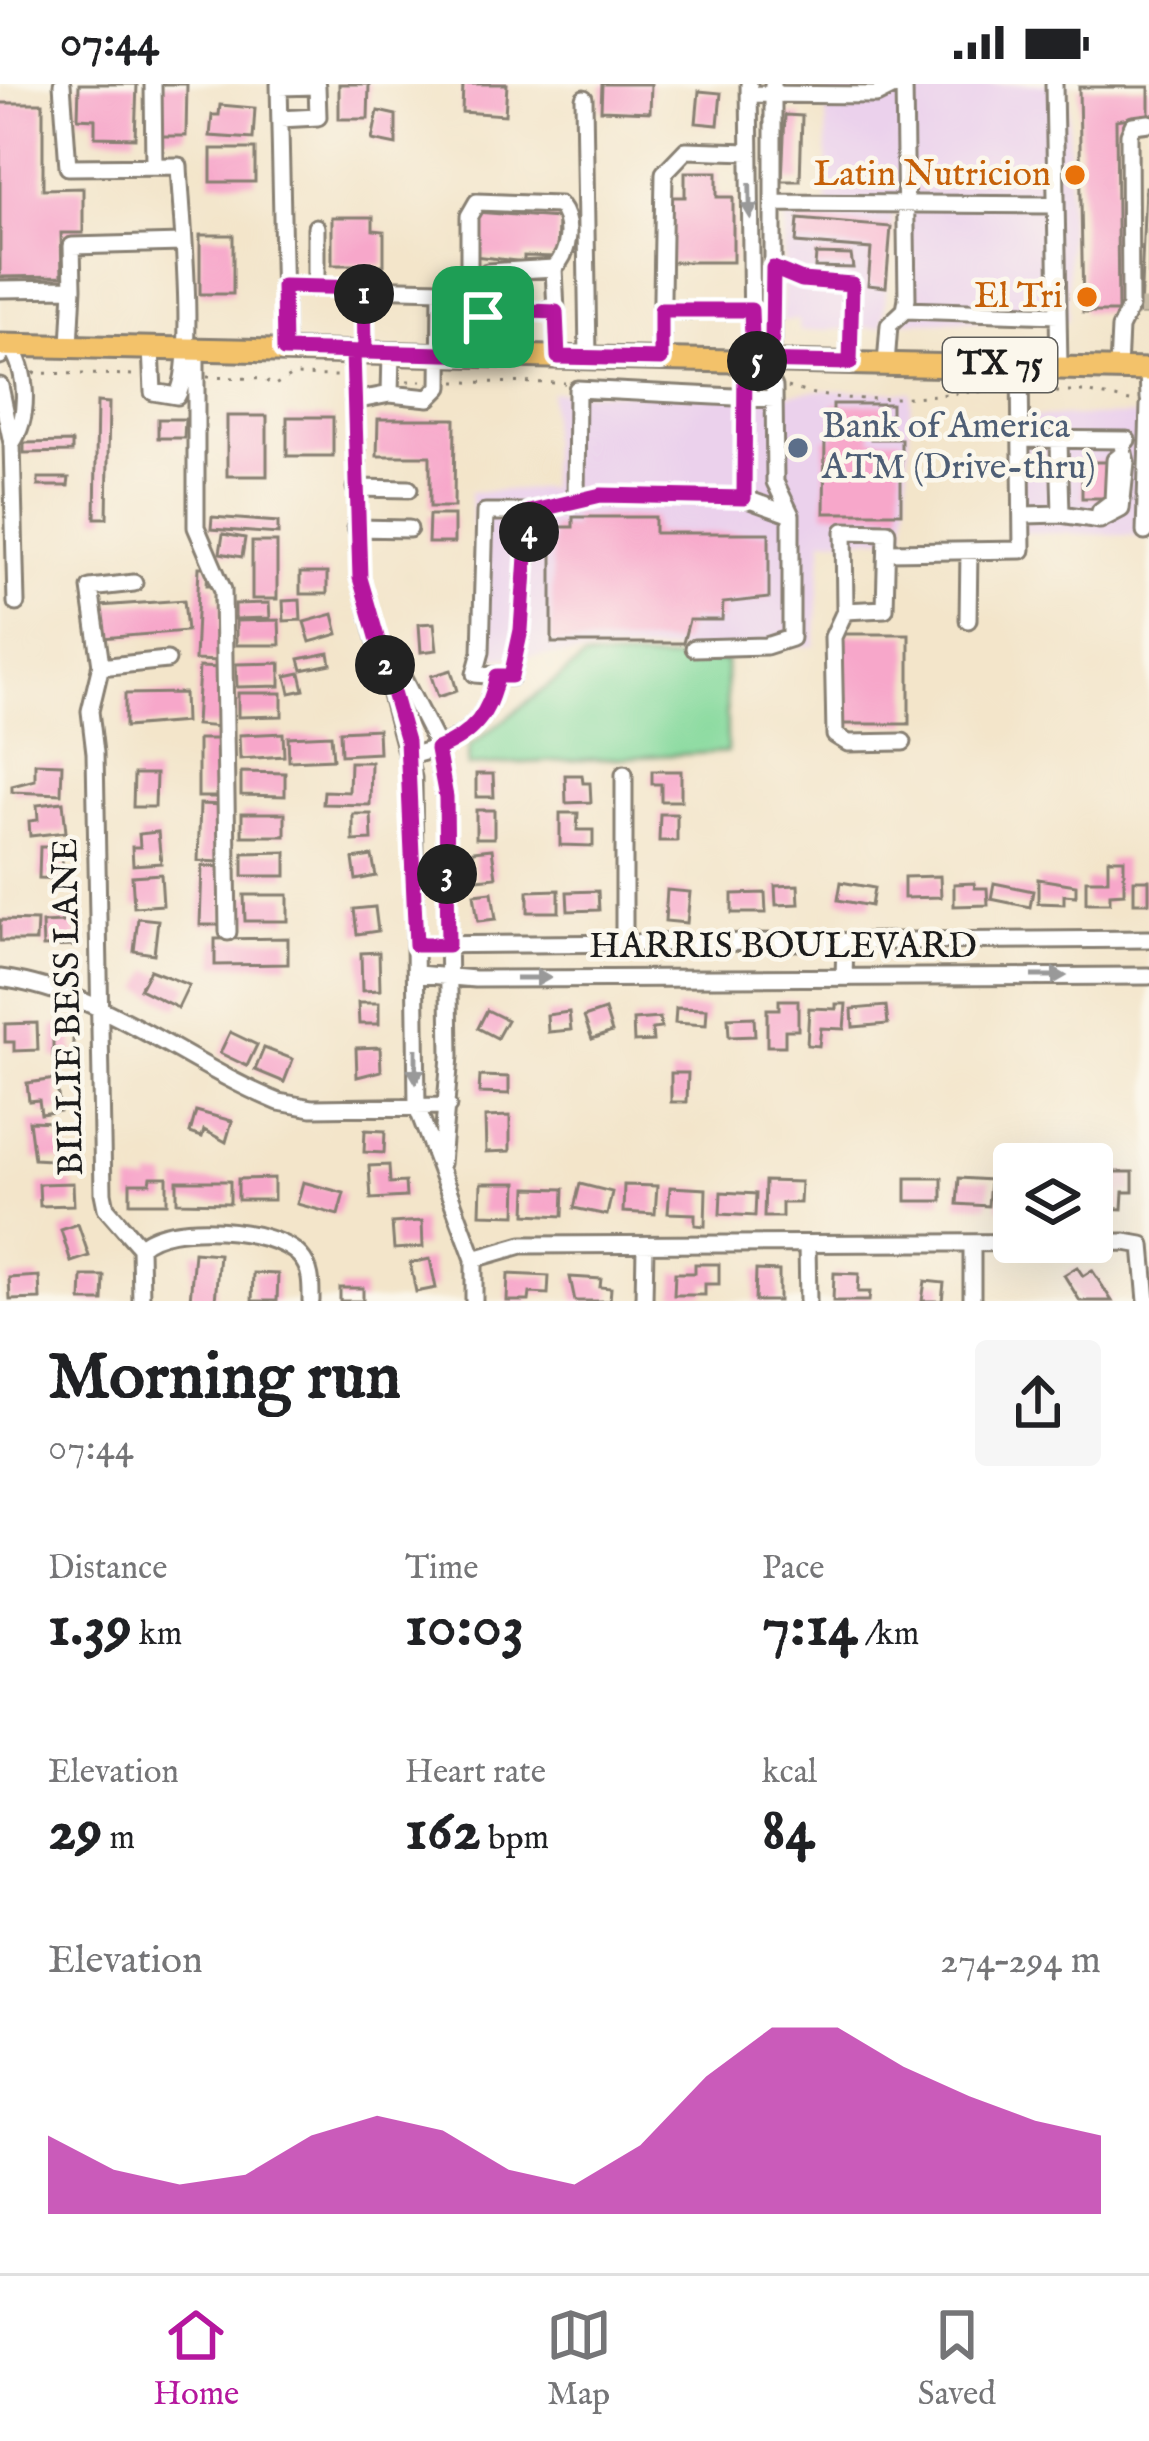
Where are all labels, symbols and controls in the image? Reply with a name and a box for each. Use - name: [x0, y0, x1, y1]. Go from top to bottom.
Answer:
- text: 07:44: [60, 14, 159, 71]
- place label: Latin Nutricion: [814, 152, 1051, 198]
- marker: Latin Nutricion: [1062, 162, 1088, 188]
- one-way arrow: [740, 183, 760, 221]
- pin: 1: [334, 264, 394, 324]
- pin: [432, 266, 534, 368]
- text: 1: [358, 273, 370, 315]
- place label: El Tri: [974, 274, 1063, 320]
- icon: arrive: [450, 284, 516, 350]
- marker: El Tri: [1074, 284, 1100, 310]
- pin: 5: [727, 331, 787, 391]
- road number: TX 75: [943, 338, 1057, 392]
- text: 5: [751, 340, 763, 382]
- place label: Bank of America ATM (Drive-thru): [821, 404, 1096, 491]
- marker: Bank of America ATM (Drive-thru): [785, 435, 811, 461]
- pin: 4: [499, 502, 559, 562]
- text: 4: [521, 511, 537, 553]
- pin: 2: [355, 635, 415, 695]
- text: 2: [377, 644, 393, 686]
- street label: BILLIE BESS LANE: [43, 838, 95, 1176]
- pin: 3: [417, 844, 477, 904]
- text: 3: [441, 853, 453, 895]
- street label: HARRIS BOULEVARD: [589, 924, 977, 970]
- one-way arrow: [1031, 967, 1069, 986]
- one-way arrow: [515, 969, 553, 988]
- one-way arrow: [406, 1048, 426, 1086]
- map controls: [993, 1143, 1113, 1263]
- button: layers: [993, 1143, 1113, 1263]
- text: Morning run: [48, 1337, 401, 1421]
- button: share: [975, 1340, 1101, 1466]
- text: 07:44: [48, 1424, 134, 1473]
- text: Distance: [48, 1548, 167, 1590]
- text: Time: [405, 1548, 478, 1590]
- text: Pace: [762, 1548, 824, 1590]
- text: 1.39: [48, 1590, 132, 1666]
- text: 10:03: [405, 1590, 524, 1666]
- text: 7:14: [762, 1590, 858, 1666]
- text: km: [132, 1614, 182, 1656]
- text: /km: [858, 1614, 919, 1656]
- text: Elevation: [48, 1752, 179, 1794]
- text: Heart rate: [405, 1752, 546, 1794]
- text: kcal: [762, 1752, 817, 1794]
- text: 29: [48, 1794, 102, 1870]
- text: 162: [405, 1794, 481, 1870]
- text: 84: [762, 1794, 815, 1870]
- text: m: [102, 1818, 135, 1860]
- text: bpm: [481, 1818, 549, 1860]
- text: Elevation: [48, 1937, 203, 1986]
- text: 274–294 m: [940, 1937, 1101, 1986]
- tab: Home: [153, 2302, 239, 2416]
- tab: Map: [546, 2302, 612, 2416]
- tab: Saved: [918, 2302, 996, 2416]

